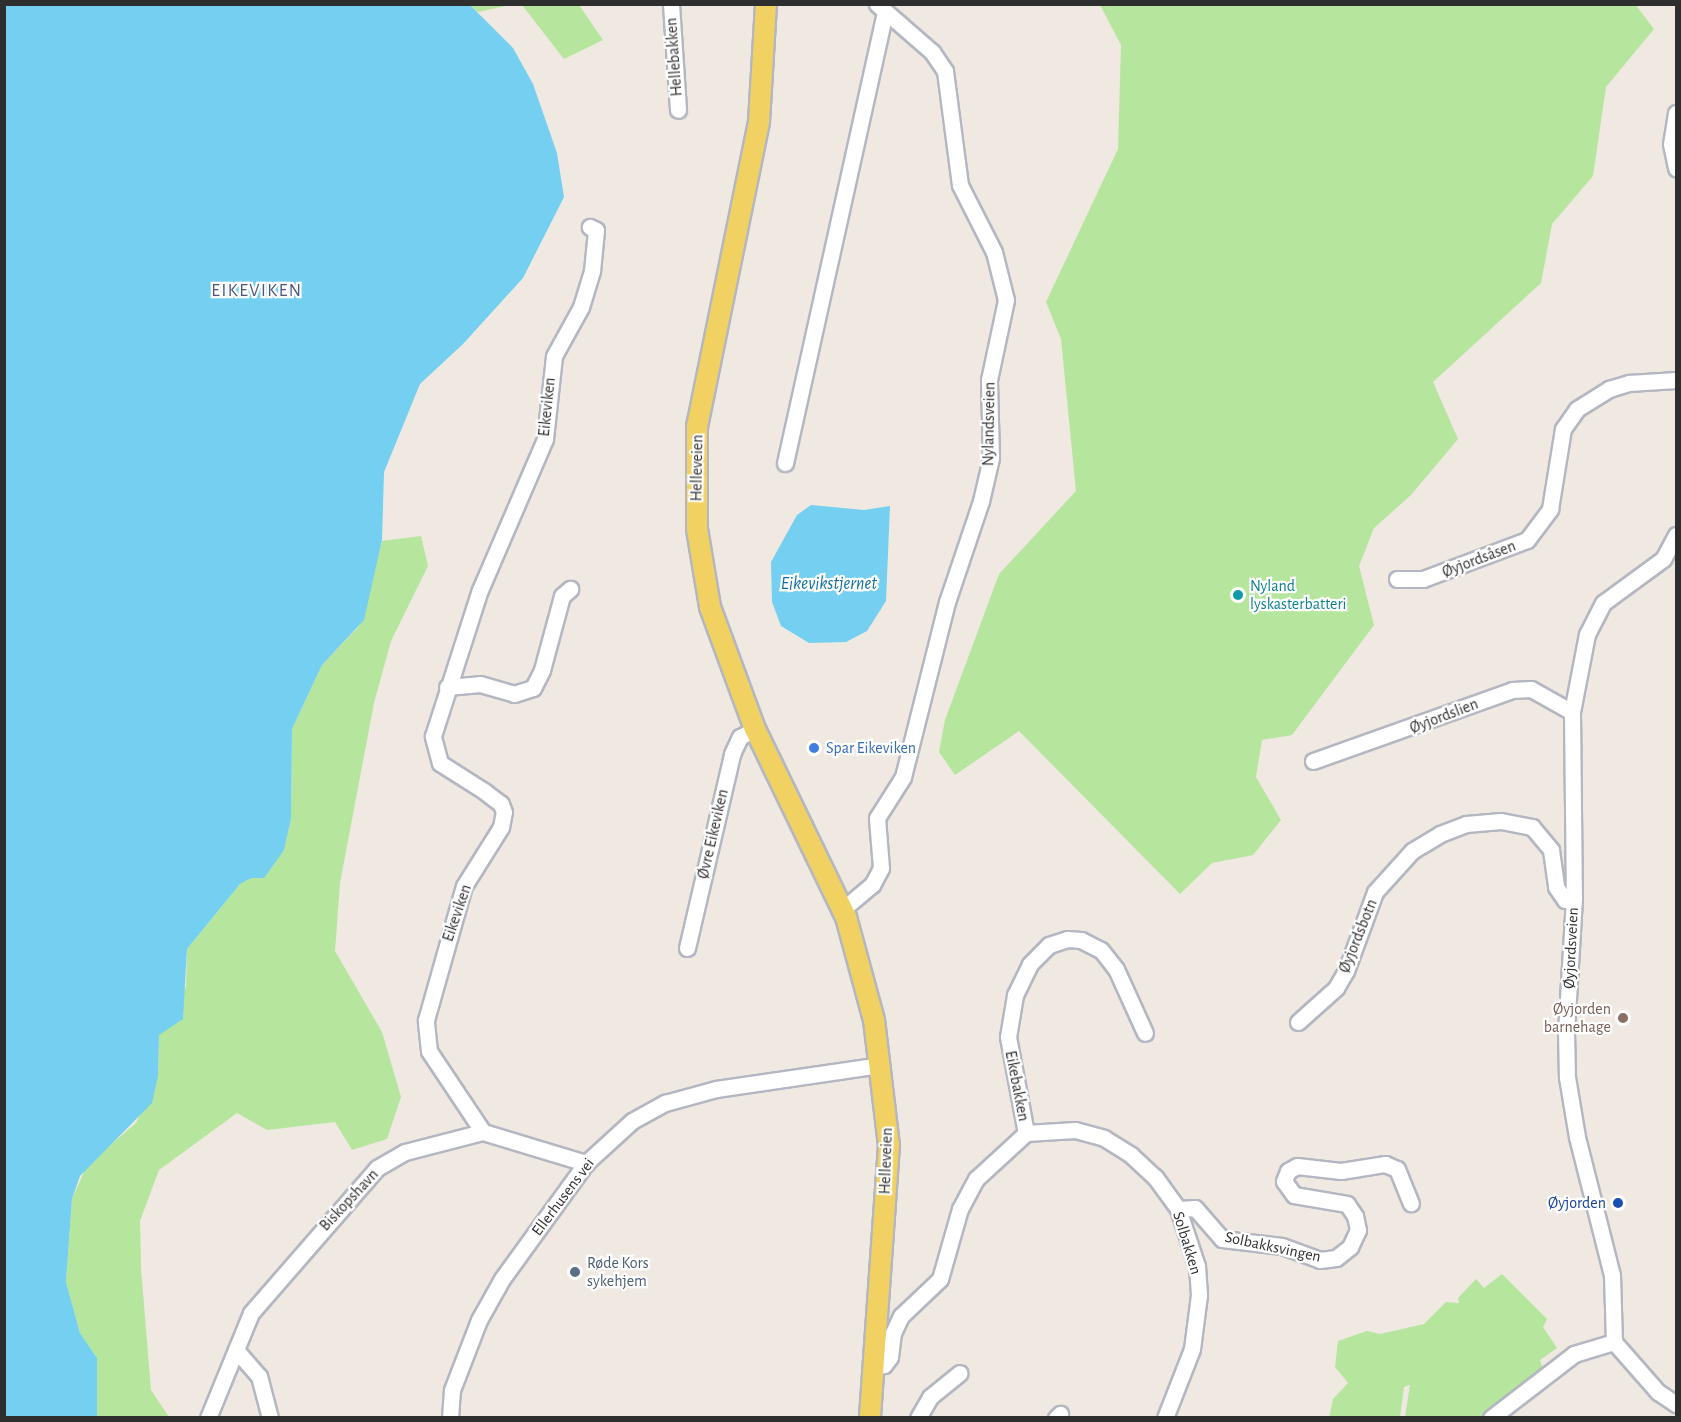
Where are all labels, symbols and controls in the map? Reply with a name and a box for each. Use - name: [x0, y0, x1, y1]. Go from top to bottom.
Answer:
- street label: Hellebakken: [662, 17, 686, 97]
- district label: EIKEVIKEN: [211, 280, 303, 302]
- street label: Eikeviken: [534, 377, 560, 437]
- street label: Nylandsveien: [979, 382, 999, 466]
- street label: Helleveien: [687, 434, 707, 502]
- street label: Øyjordsåsen: [1440, 536, 1518, 582]
- water label: Eikevikstjernet: [781, 573, 877, 595]
- place label: Nyland lyskasterbatteri: [1250, 576, 1346, 614]
- marker: Nyland lyskasterbatteri: [1231, 588, 1245, 602]
- street label: Øyjordslien: [1407, 694, 1481, 738]
- place label: Spar Eikeviken: [826, 738, 916, 758]
- marker: Spar Eikeviken: [807, 741, 821, 755]
- street label: Øvre Eikeviken: [693, 787, 733, 881]
- street label: Eikeviken: [438, 882, 476, 944]
- street label: Øyjordsbotn: [1335, 896, 1381, 976]
- street label: Øyjordsveien: [1559, 907, 1583, 989]
- place label: Øyjorden barnehage: [1544, 999, 1611, 1037]
- marker: Øyjorden barnehage: [1616, 1011, 1630, 1025]
- street label: Eikebakken: [1001, 1049, 1033, 1123]
- street label: Helleveien: [875, 1127, 897, 1195]
- street label: Ellerhusens vei: [527, 1154, 599, 1240]
- street label: Biskopshavn: [315, 1165, 383, 1235]
- place label: Øyjorden: [1548, 1193, 1606, 1213]
- marker: Øyjorden: [1611, 1196, 1625, 1210]
- street label: Solbakken: [1168, 1209, 1206, 1277]
- street label: Solbakksvingen: [1223, 1227, 1323, 1267]
- place label: Røde Kors sykehjem: [587, 1253, 649, 1291]
- marker: Røde Kors sykehjem: [568, 1265, 582, 1279]

